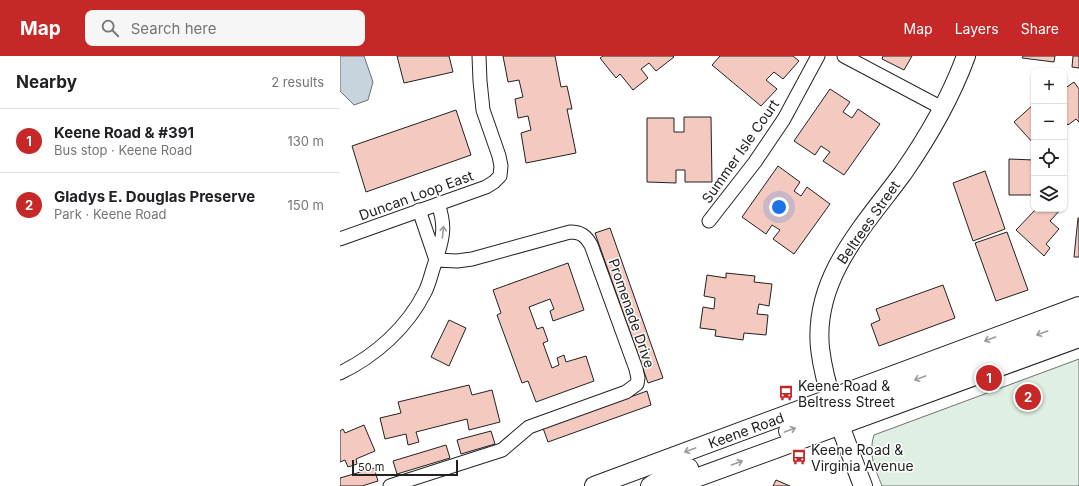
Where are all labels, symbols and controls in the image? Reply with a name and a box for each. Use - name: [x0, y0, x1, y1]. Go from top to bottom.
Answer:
- search box: [85, 10, 365, 46]
- text: Map: [20, 17, 61, 40]
- icon: search: [99, 17, 121, 39]
- text: Search here: [131, 19, 216, 38]
- text: Map: [904, 20, 933, 37]
- text: Layers: [955, 20, 999, 37]
- text: Share: [1021, 20, 1059, 37]
- map controls: [1031, 68, 1067, 212]
- button: +: [1031, 68, 1067, 104]
- text: Nearby: [16, 72, 77, 92]
- text: 2 results: [271, 74, 324, 90]
- street label: Summer Isle Court: [698, 96, 782, 206]
- button: −: [1031, 104, 1067, 140]
- text: Keene Road & #391: [54, 123, 194, 142]
- text: 1: [26, 133, 32, 149]
- text: 130 m: [287, 133, 324, 149]
- button: locate: [1031, 140, 1067, 176]
- text: Bus stop · Keene Road: [54, 142, 192, 158]
- street label: Duncan Loop East: [357, 166, 476, 224]
- button: layers: [1031, 176, 1067, 212]
- street label: Beltrees Street: [833, 177, 903, 267]
- text: Gladys E. Douglas Preserve: [54, 187, 255, 206]
- text: 2: [25, 197, 33, 213]
- text: 150 m: [288, 197, 324, 213]
- your location: [769, 197, 789, 217]
- text: Park · Keene Road: [54, 206, 167, 222]
- one-way arrow: [439, 226, 447, 239]
- street label: Promenade Drive: [605, 256, 659, 370]
- one-way arrow: [1037, 330, 1049, 338]
- one-way arrow: [984, 335, 996, 343]
- pin: 1: [976, 363, 1002, 393]
- one-way arrow: [915, 375, 927, 383]
- place label: Keene Road & Beltress Street: [798, 377, 895, 410]
- pin: 2: [1015, 382, 1041, 412]
- bus stop icon: Keene Road & Beltress Street: [777, 384, 795, 402]
- street label: Keene Road: [706, 408, 786, 452]
- one-way arrow: [784, 426, 796, 434]
- place label: Keene Road & Virginia Avenue: [811, 441, 914, 474]
- one-way arrow: [685, 447, 697, 455]
- bus stop icon: Keene Road & Virginia Avenue: [790, 448, 808, 466]
- scale bar: [352, 458, 458, 477]
- one-way arrow: [731, 458, 743, 466]
- text: 50 m: [358, 460, 384, 474]

